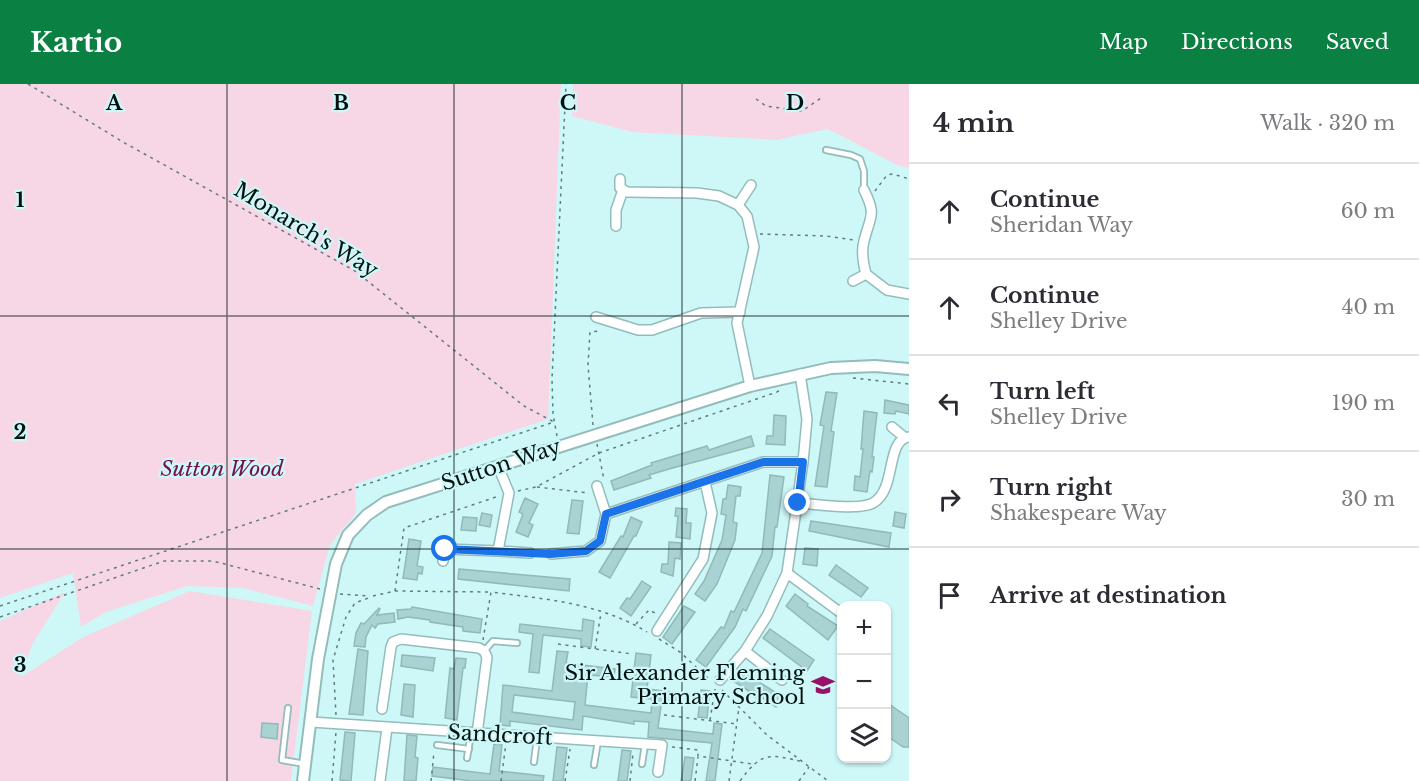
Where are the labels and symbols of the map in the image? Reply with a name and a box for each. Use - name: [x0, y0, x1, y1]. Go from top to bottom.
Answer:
- text: A: [105, 91, 123, 115]
- text: B: [333, 91, 349, 115]
- text: C: [560, 91, 576, 115]
- text: D: [786, 91, 804, 115]
- street label: Monarch's Way: [229, 177, 383, 284]
- text: 1: [16, 188, 25, 212]
- text: 2: [13, 420, 27, 444]
- street label: Sutton Way: [438, 433, 565, 497]
- park label: Sutton Wood: [160, 456, 284, 482]
- route end: [784, 489, 810, 515]
- route start: [431, 535, 457, 561]
- text: 3: [14, 653, 26, 677]
- place label: Sir Alexander Fleming Primary School: [564, 660, 805, 710]
- school or university icon: Sir Alexander Fleming Primary School: [810, 672, 836, 698]
- street label: Sandcroft: [447, 719, 553, 751]

